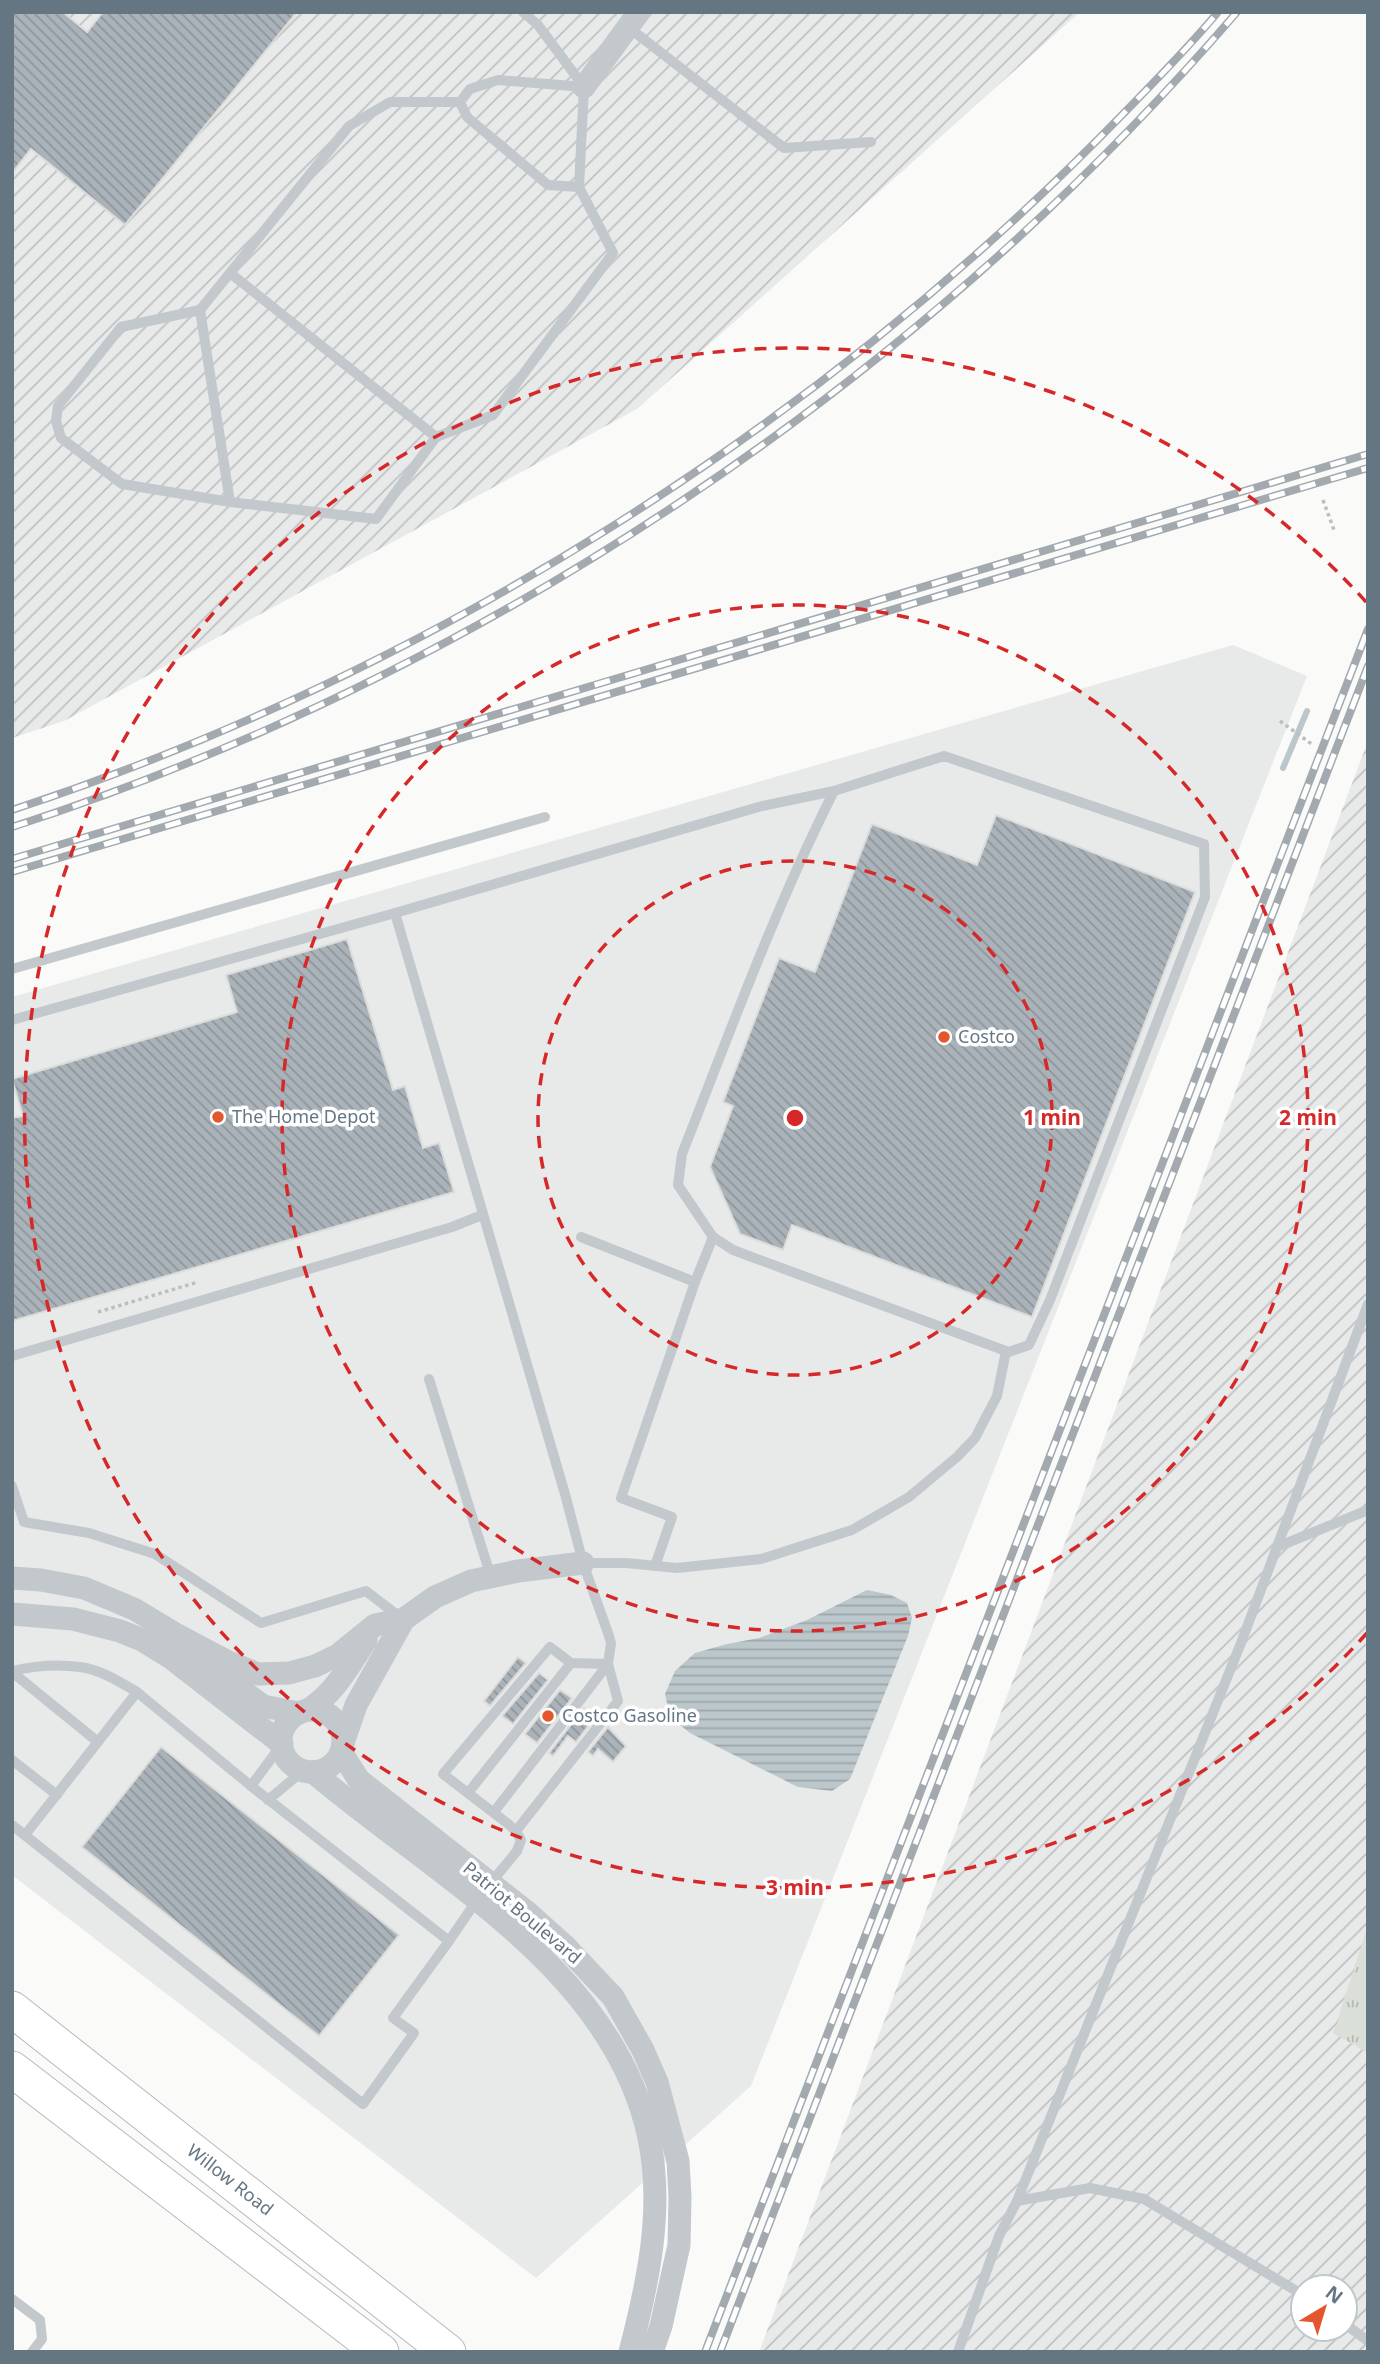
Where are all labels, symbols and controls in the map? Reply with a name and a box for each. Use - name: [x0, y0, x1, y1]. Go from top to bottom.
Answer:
- place label: Costco: [958, 1024, 1015, 1048]
- marker: Costco: [936, 1029, 952, 1045]
- text: 1 min: [1023, 1103, 1081, 1131]
- text: 2 min: [1279, 1103, 1337, 1131]
- place label: The Home Depot: [232, 1104, 376, 1128]
- centre of rings: [783, 1106, 807, 1130]
- marker: The Home Depot: [210, 1109, 226, 1125]
- place label: Costco Gasoline: [562, 1703, 697, 1727]
- marker: Costco Gasoline: [540, 1708, 556, 1724]
- street label: Patriot Boulevard: [459, 1856, 587, 1969]
- text: 3 min: [766, 1873, 824, 1901]
- street label: Willow Road: [183, 2138, 279, 2220]
- north arrow: [1289, 2273, 1359, 2343]
- text: N: [1320, 2280, 1349, 2310]

